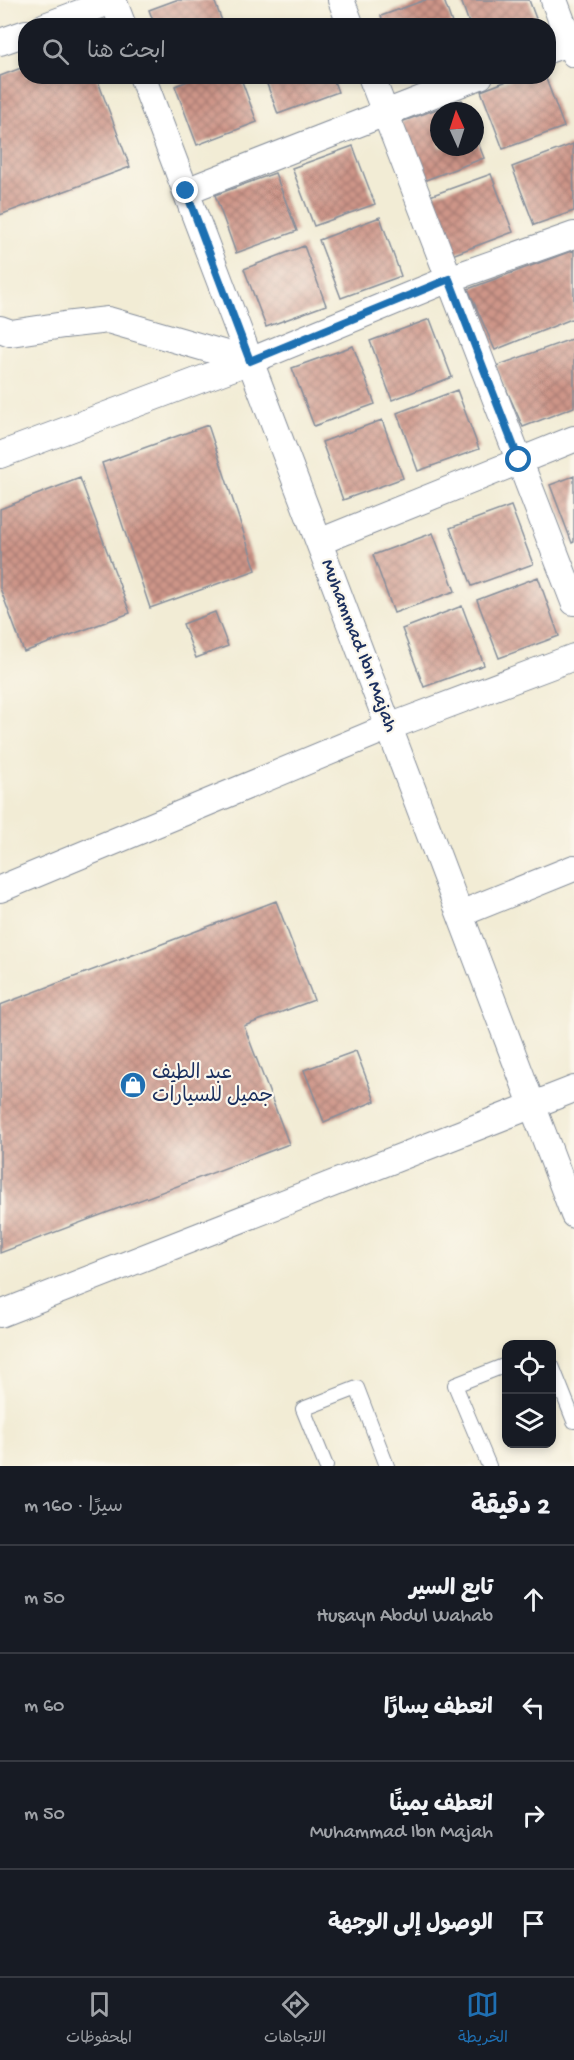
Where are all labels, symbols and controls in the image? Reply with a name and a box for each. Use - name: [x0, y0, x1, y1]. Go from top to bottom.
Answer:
- search box: [18, 18, 556, 84]
- icon: search: [39, 35, 72, 68]
- text: ابحث هنا: [87, 40, 166, 66]
- north arrow: [430, 102, 484, 156]
- route end: [172, 177, 198, 203]
- route start: [505, 446, 531, 472]
- street label: Muhammad Ibn Majah: [314, 556, 402, 736]
- place label: عبد الطيف جميل للسيارات: [152, 1062, 273, 1109]
- shop icon: عبد الطيف جميل للسيارات: [118, 1070, 148, 1100]
- map controls: [502, 1340, 556, 1448]
- button: locate: [502, 1340, 556, 1394]
- button: layers: [502, 1394, 556, 1448]
- text: 2 دقيقة: [471, 1493, 550, 1524]
- text: سيرًا · 160 m: [24, 1496, 123, 1519]
- text: تابع السير: [409, 1577, 493, 1603]
- icon: ahead: [517, 1583, 550, 1616]
- text: 50 m: [24, 1588, 65, 1611]
- text: Husayn Abdul Wahab: [317, 1606, 493, 1629]
- icon: left: [517, 1691, 550, 1724]
- text: 60 m: [24, 1696, 64, 1719]
- text: انعطف يسارًا: [384, 1696, 493, 1722]
- text: انعطف يمينًا: [390, 1793, 493, 1819]
- icon: right: [517, 1799, 550, 1832]
- text: 50 m: [24, 1804, 65, 1827]
- text: Muhammad Ibn Majah: [310, 1822, 493, 1845]
- icon: arrive: [517, 1907, 550, 1940]
- text: الوصول إلى الوجهة: [328, 1912, 493, 1938]
- tab: المحفوظات: [66, 1988, 132, 2051]
- tab: الاتجاهات: [264, 1988, 326, 2051]
- tab: الخريطة: [458, 1988, 508, 2051]

